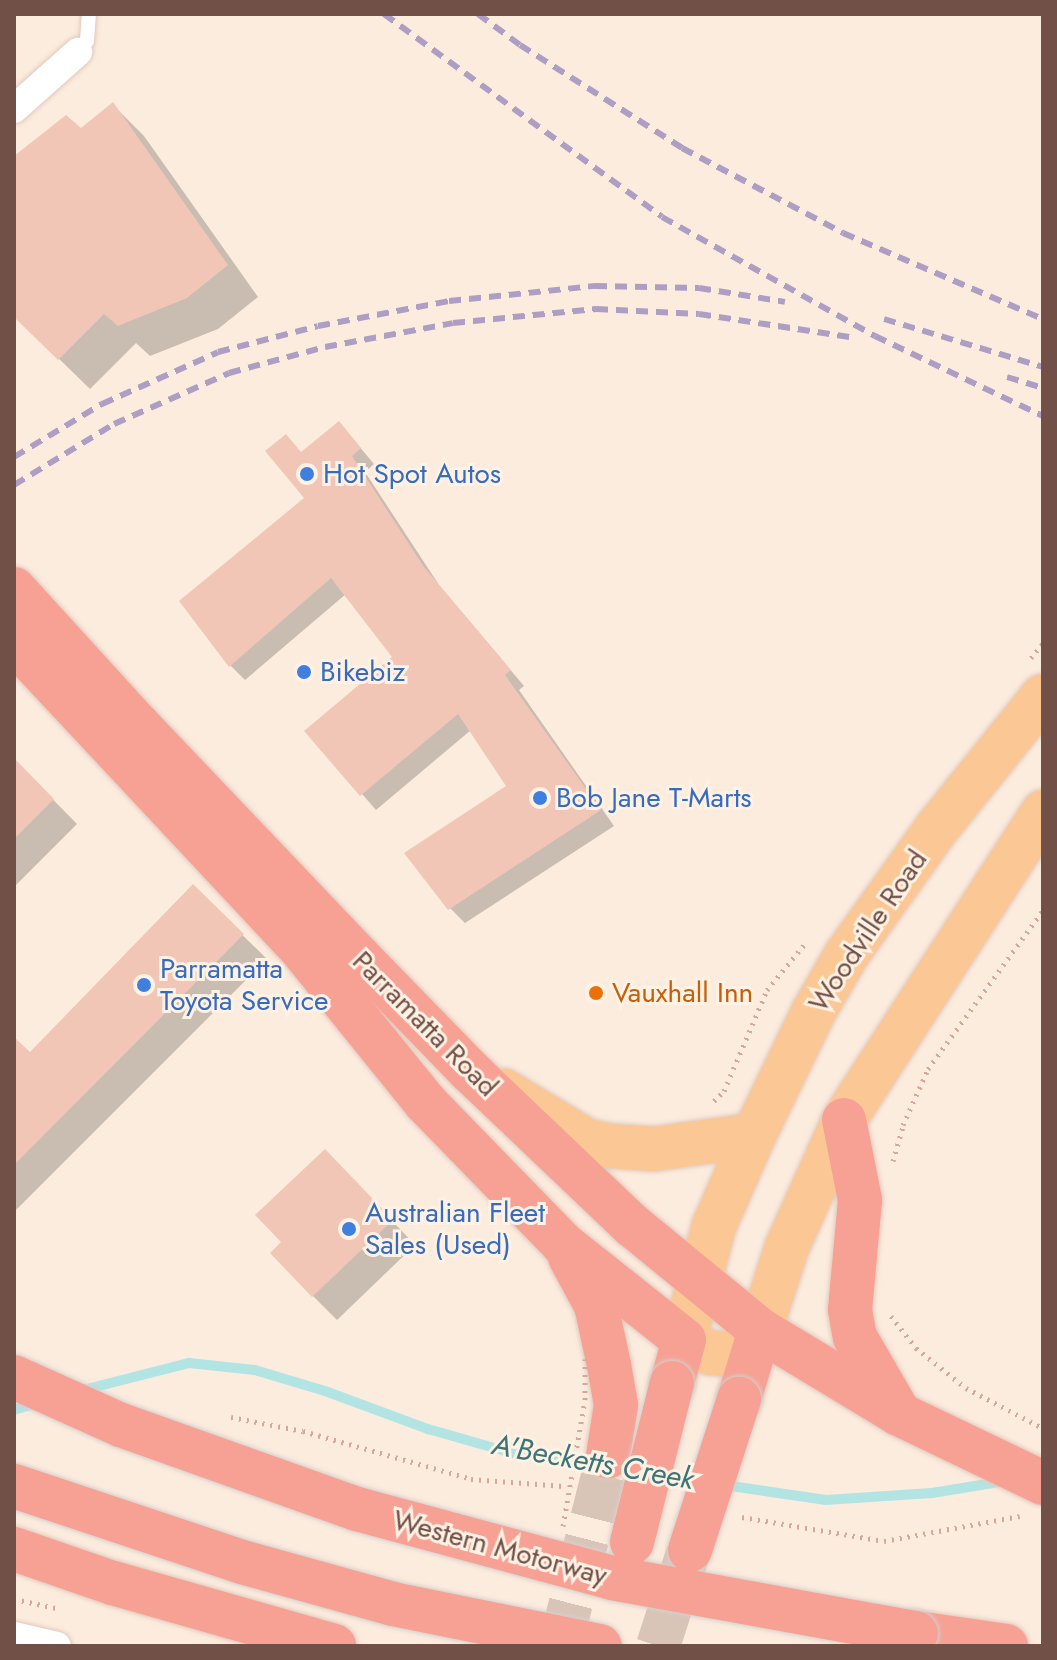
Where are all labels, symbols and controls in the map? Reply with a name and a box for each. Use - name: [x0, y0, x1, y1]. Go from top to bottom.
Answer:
- place label: Hot Spot Autos: [323, 457, 501, 491]
- marker: Hot Spot Autos: [298, 465, 316, 483]
- place label: Bikebiz: [320, 655, 405, 689]
- marker: Bikebiz: [295, 663, 313, 681]
- place label: Bob Jane T-Marts: [556, 781, 752, 815]
- marker: Bob Jane T-Marts: [531, 789, 549, 807]
- street label: Woodville Road: [802, 844, 934, 1018]
- street label: Parramatta Road: [345, 944, 505, 1104]
- place label: Parramatta Toyota Service: [160, 952, 328, 1018]
- marker: Parramatta Toyota Service: [135, 976, 153, 994]
- place label: Vauxhall Inn: [612, 976, 753, 1010]
- marker: Vauxhall Inn: [587, 984, 605, 1002]
- place label: Australian Fleet Sales (Used): [365, 1196, 545, 1262]
- marker: Australian Fleet Sales (Used): [340, 1220, 358, 1238]
- water label: A'Becketts Creek: [489, 1427, 697, 1497]
- street label: Western Motorway: [389, 1503, 611, 1593]

